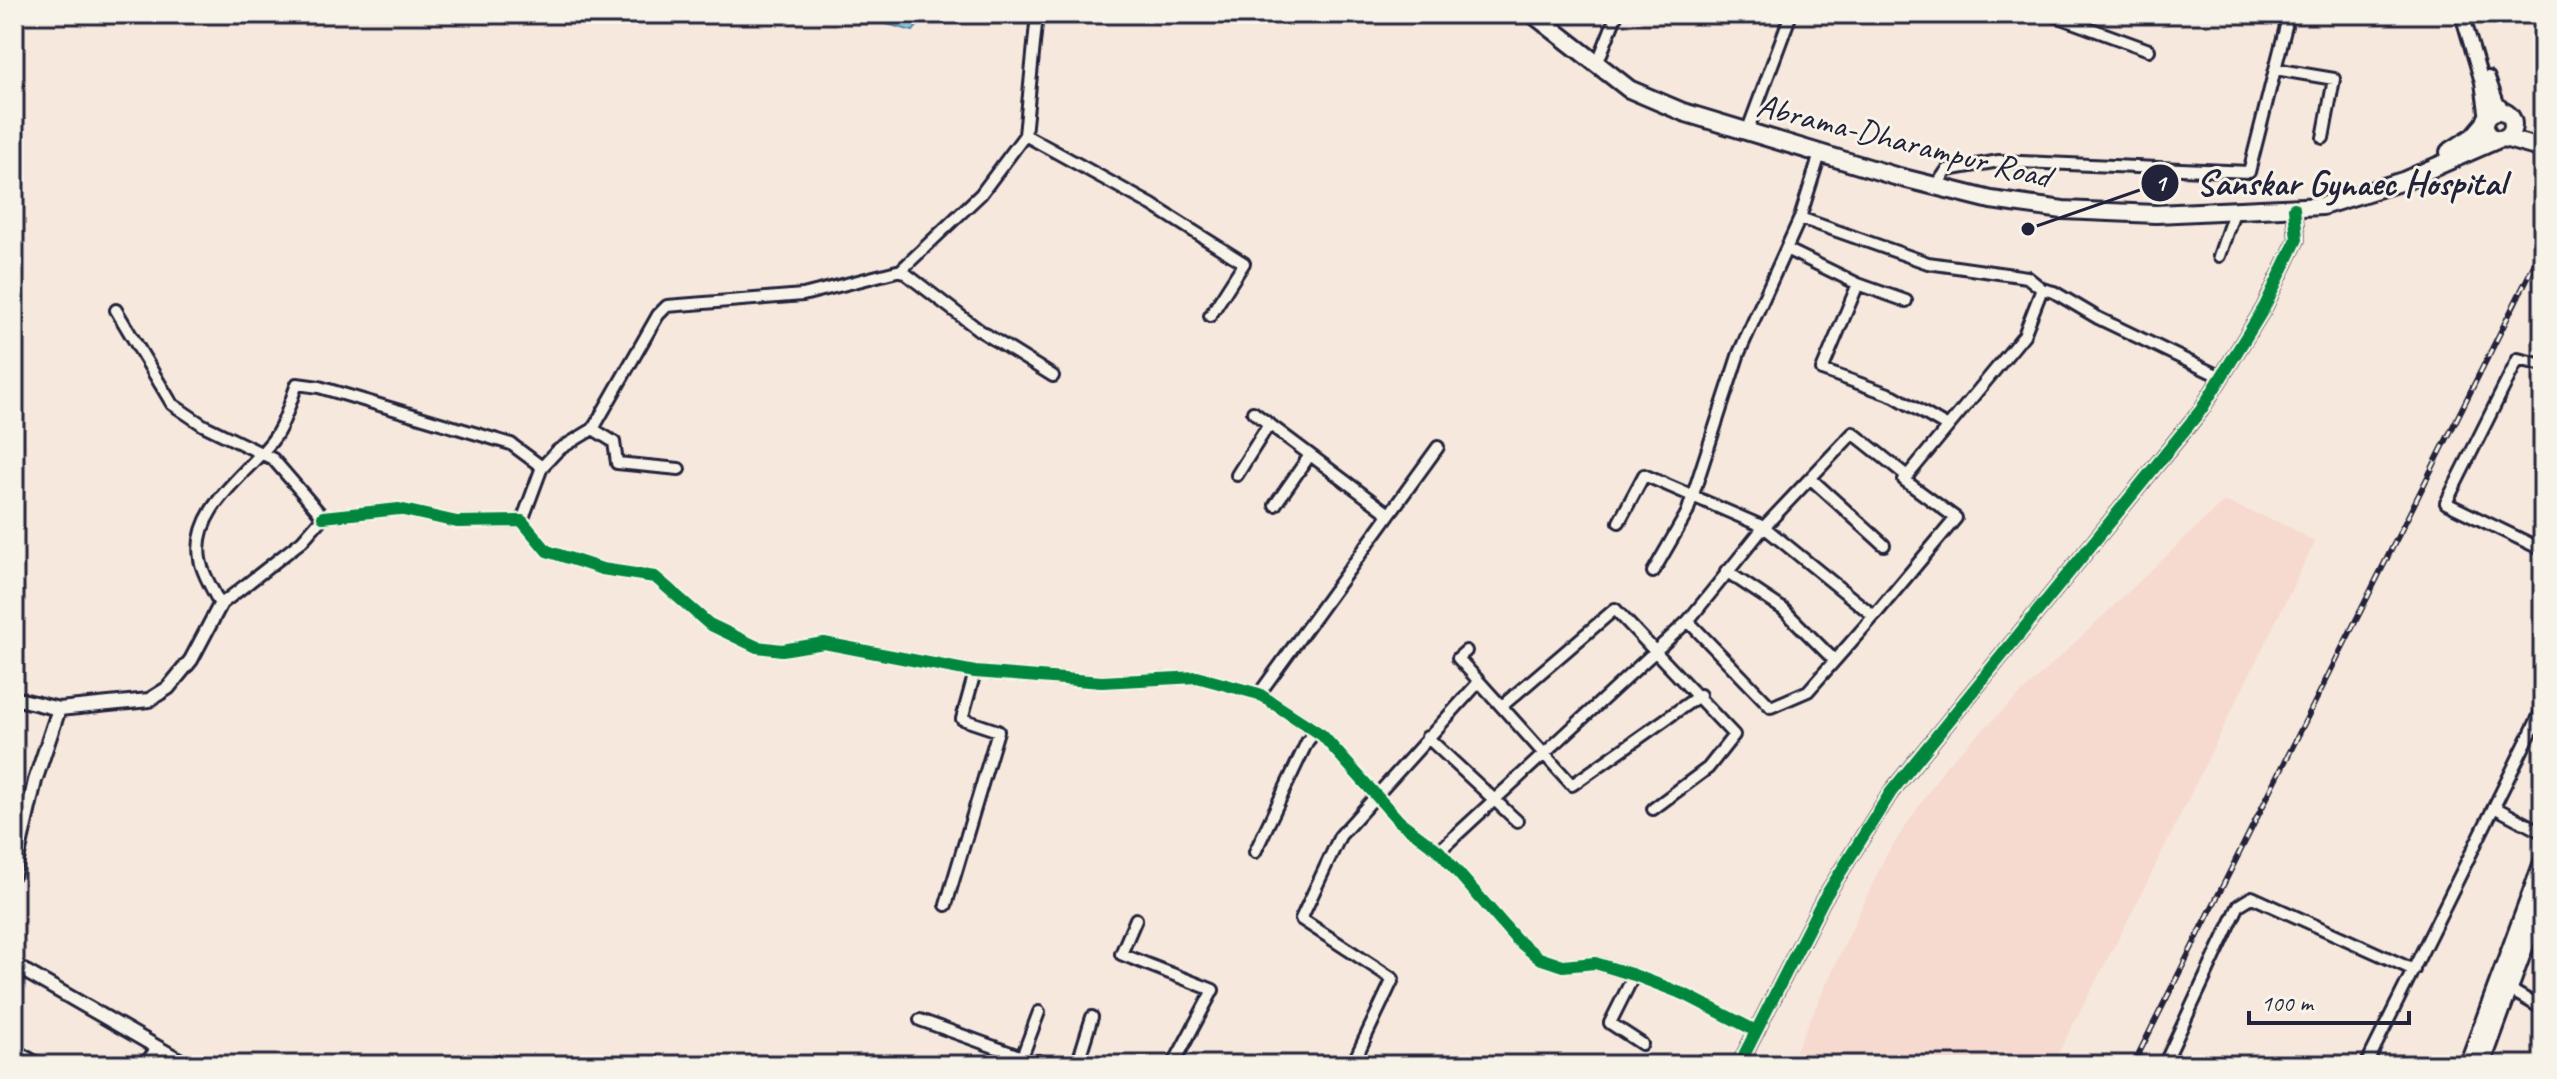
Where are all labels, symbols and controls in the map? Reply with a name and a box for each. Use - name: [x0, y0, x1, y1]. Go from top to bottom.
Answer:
- street label: Abrama-Dharampur Road: [1753, 83, 2060, 199]
- callout: Sanskar Gynaec Hospital: [2140, 153, 2522, 213]
- text: Sanskar Gynaec Hospital: [2196, 160, 2512, 206]
- text: 1: [2155, 168, 2169, 198]
- scale bar: [2249, 975, 2409, 1025]
- text: 100 m: [2261, 988, 2315, 1018]

